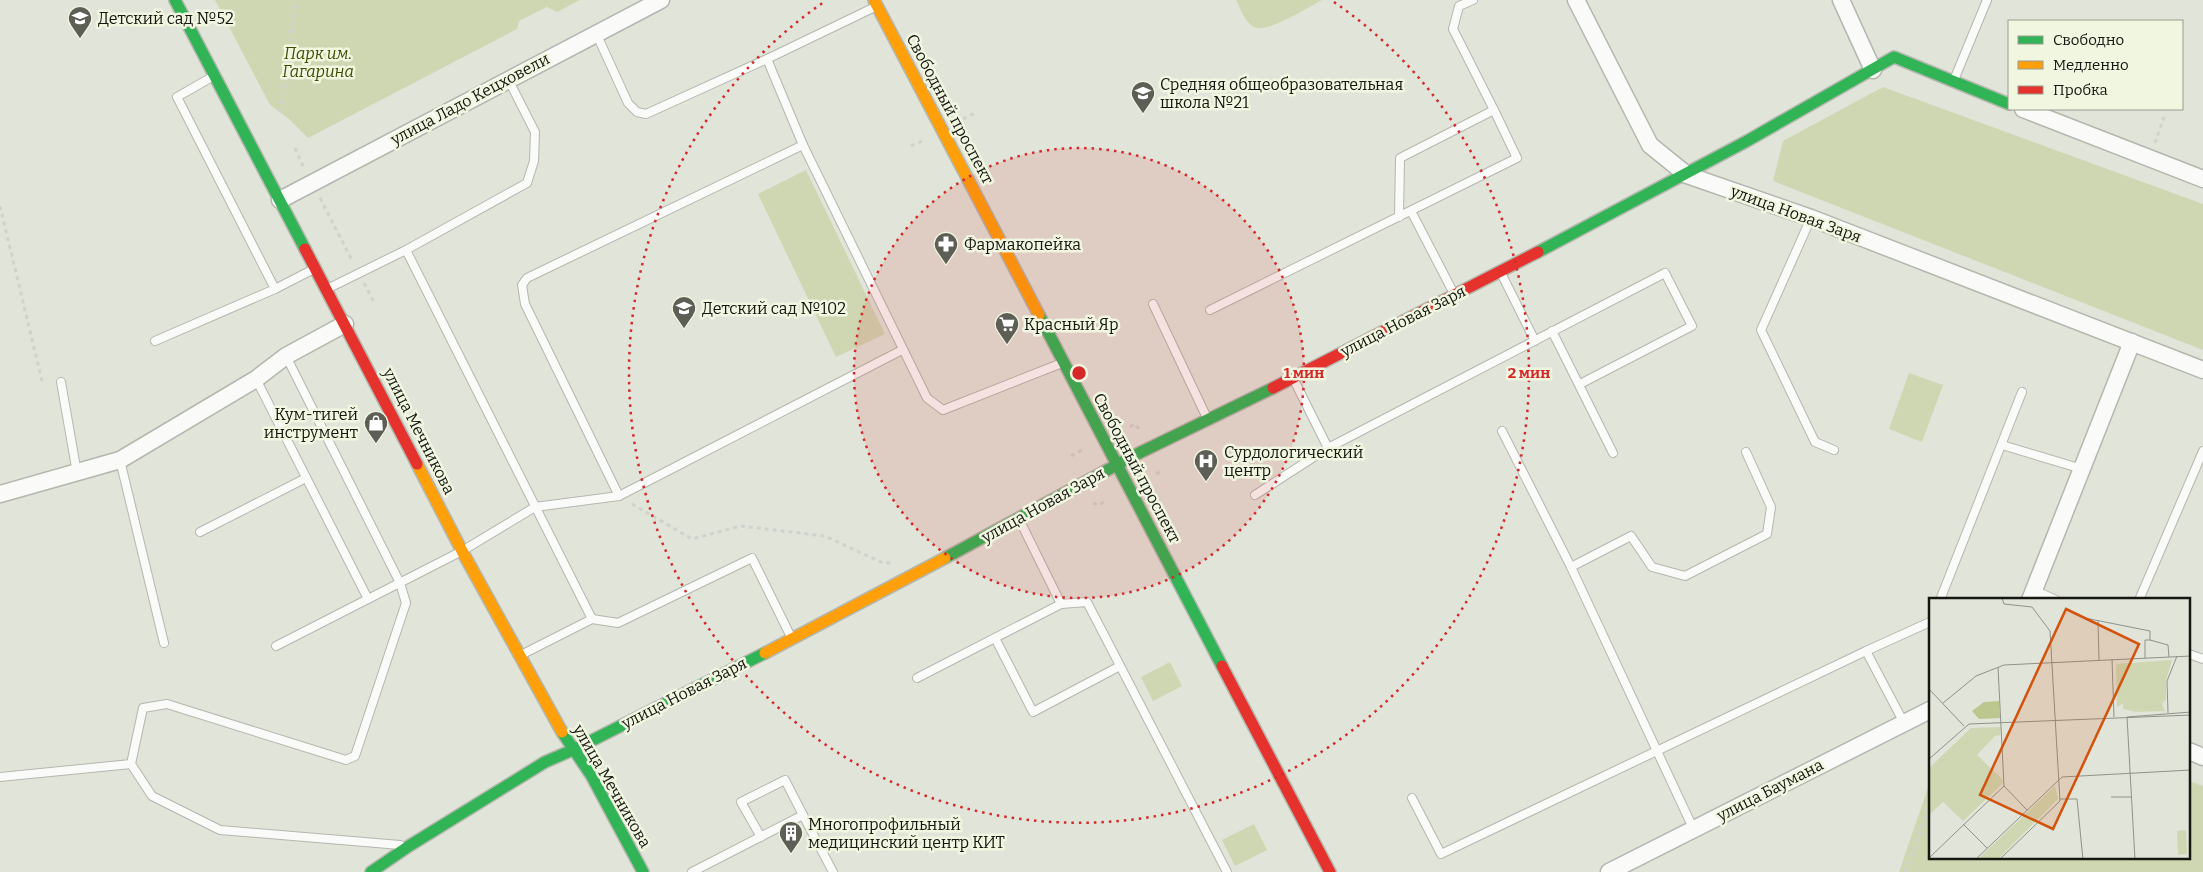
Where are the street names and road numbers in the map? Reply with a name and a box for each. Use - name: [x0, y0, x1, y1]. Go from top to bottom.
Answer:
- street label: Свободный проспект: [902, 31, 998, 187]
- street label: улица Ладо Кецховели: [386, 49, 553, 149]
- street label: улица Новая Заря: [1727, 181, 1864, 247]
- street label: улица Новая Заря: [1336, 281, 1469, 361]
- street label: улица Мечникова: [379, 364, 459, 497]
- street label: Свободный проспект: [1089, 390, 1185, 546]
- street label: улица Новая Заря: [977, 463, 1108, 547]
- street label: улица Новая Заря: [617, 653, 750, 733]
- street label: улица Мечникова: [568, 720, 655, 851]
- street label: улица Баумана: [1713, 755, 1827, 825]

